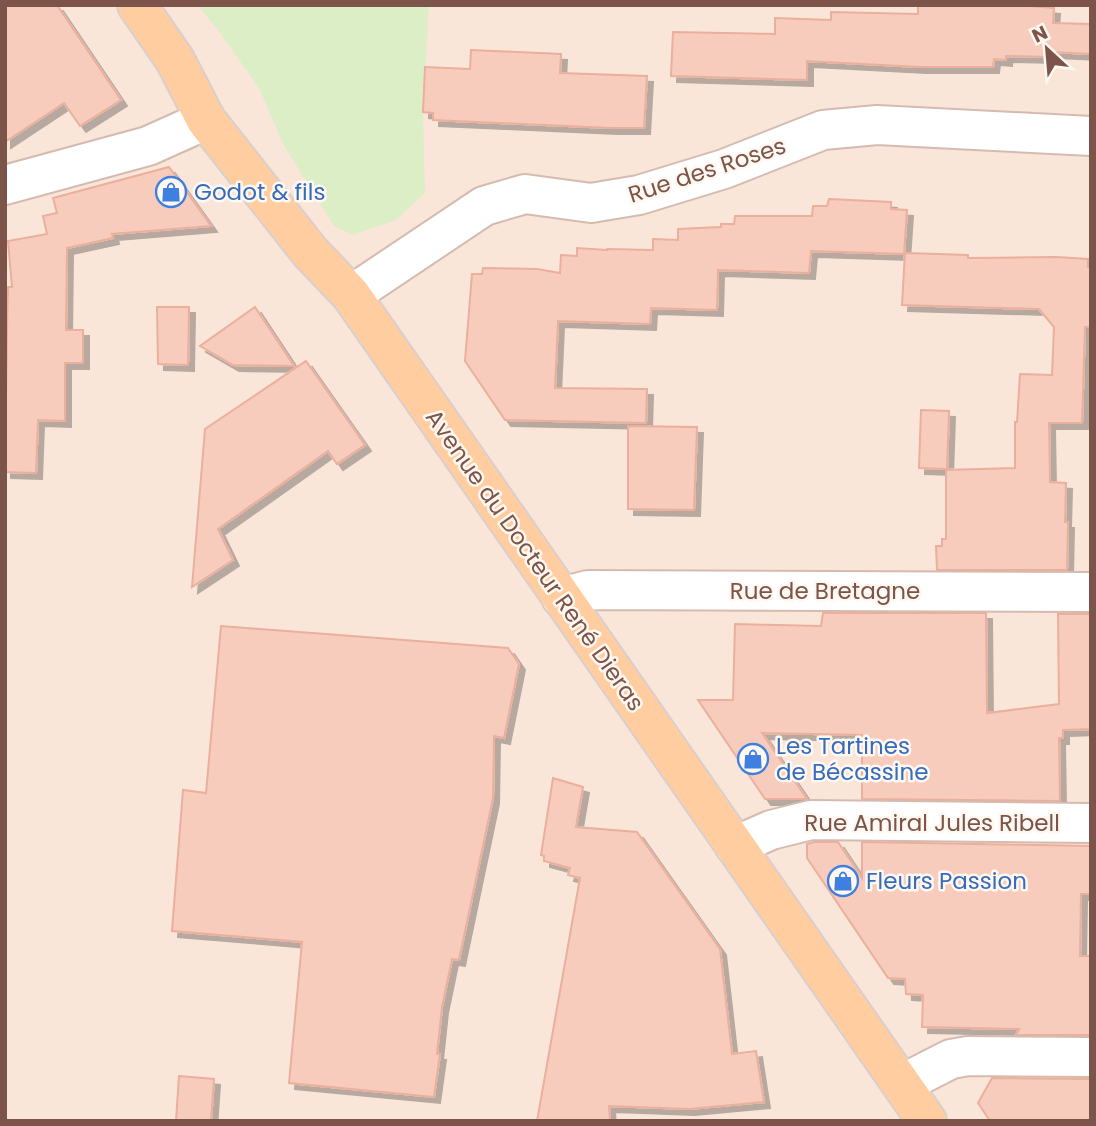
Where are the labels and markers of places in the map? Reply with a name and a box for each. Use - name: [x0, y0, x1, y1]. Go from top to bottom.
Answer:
- shop icon: Godot & fils: [154, 175, 188, 209]
- place label: Godot & fils: [194, 176, 325, 208]
- place label: Les Tartines de Bécassine: [776, 730, 928, 788]
- shop icon: Les Tartines de Bécassine: [736, 742, 770, 776]
- shop icon: Fleurs Passion: [826, 864, 860, 898]
- place label: Fleurs Passion: [866, 865, 1027, 897]

